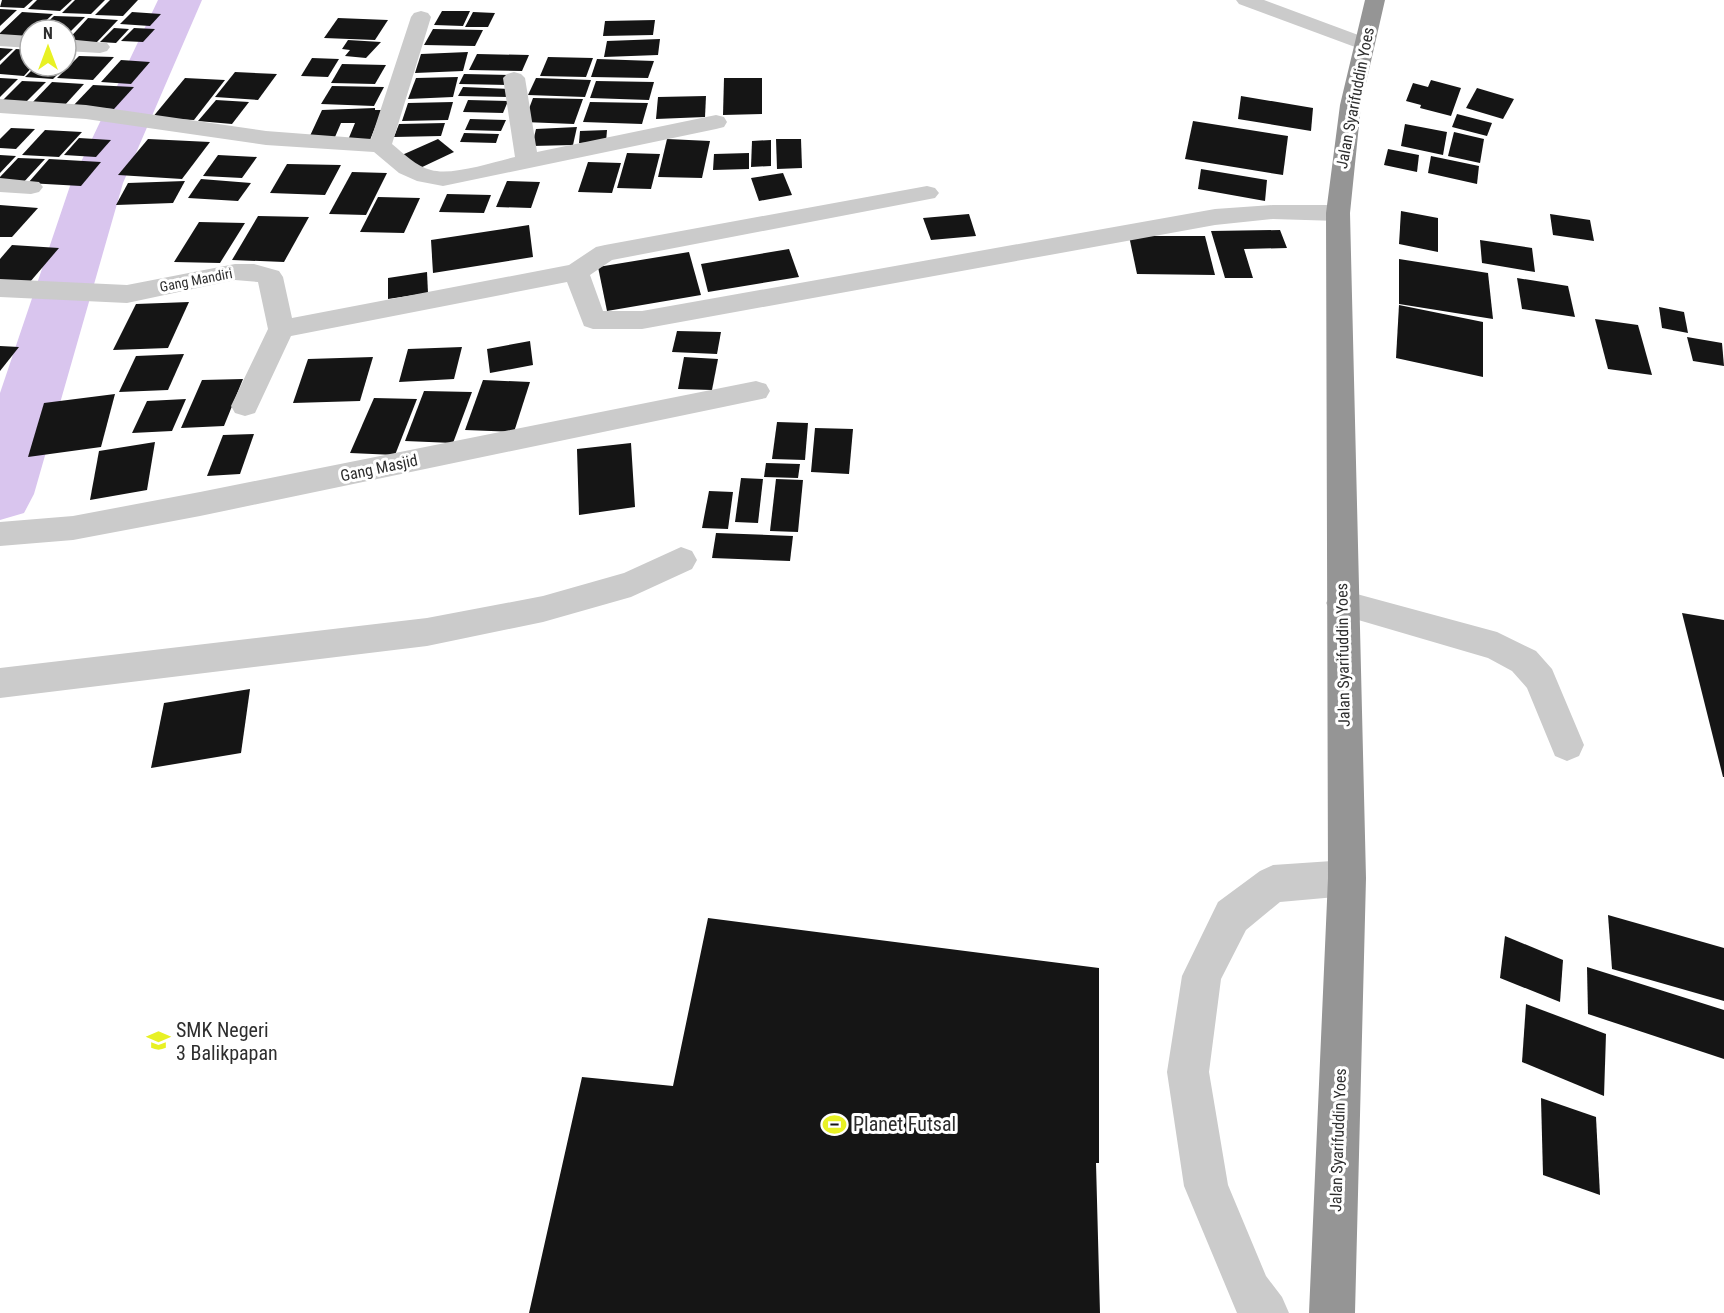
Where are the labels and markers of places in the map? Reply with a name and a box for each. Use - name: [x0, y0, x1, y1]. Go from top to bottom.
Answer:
- place label: SMK Negeri 3 Balikpapan: [176, 1018, 278, 1065]
- school or university icon: SMK Negeri 3 Balikpapan: [145, 1028, 171, 1054]
- sports icon: Planet Futsal: [822, 1111, 848, 1137]
- place label: Planet Futsal: [853, 1112, 956, 1136]

